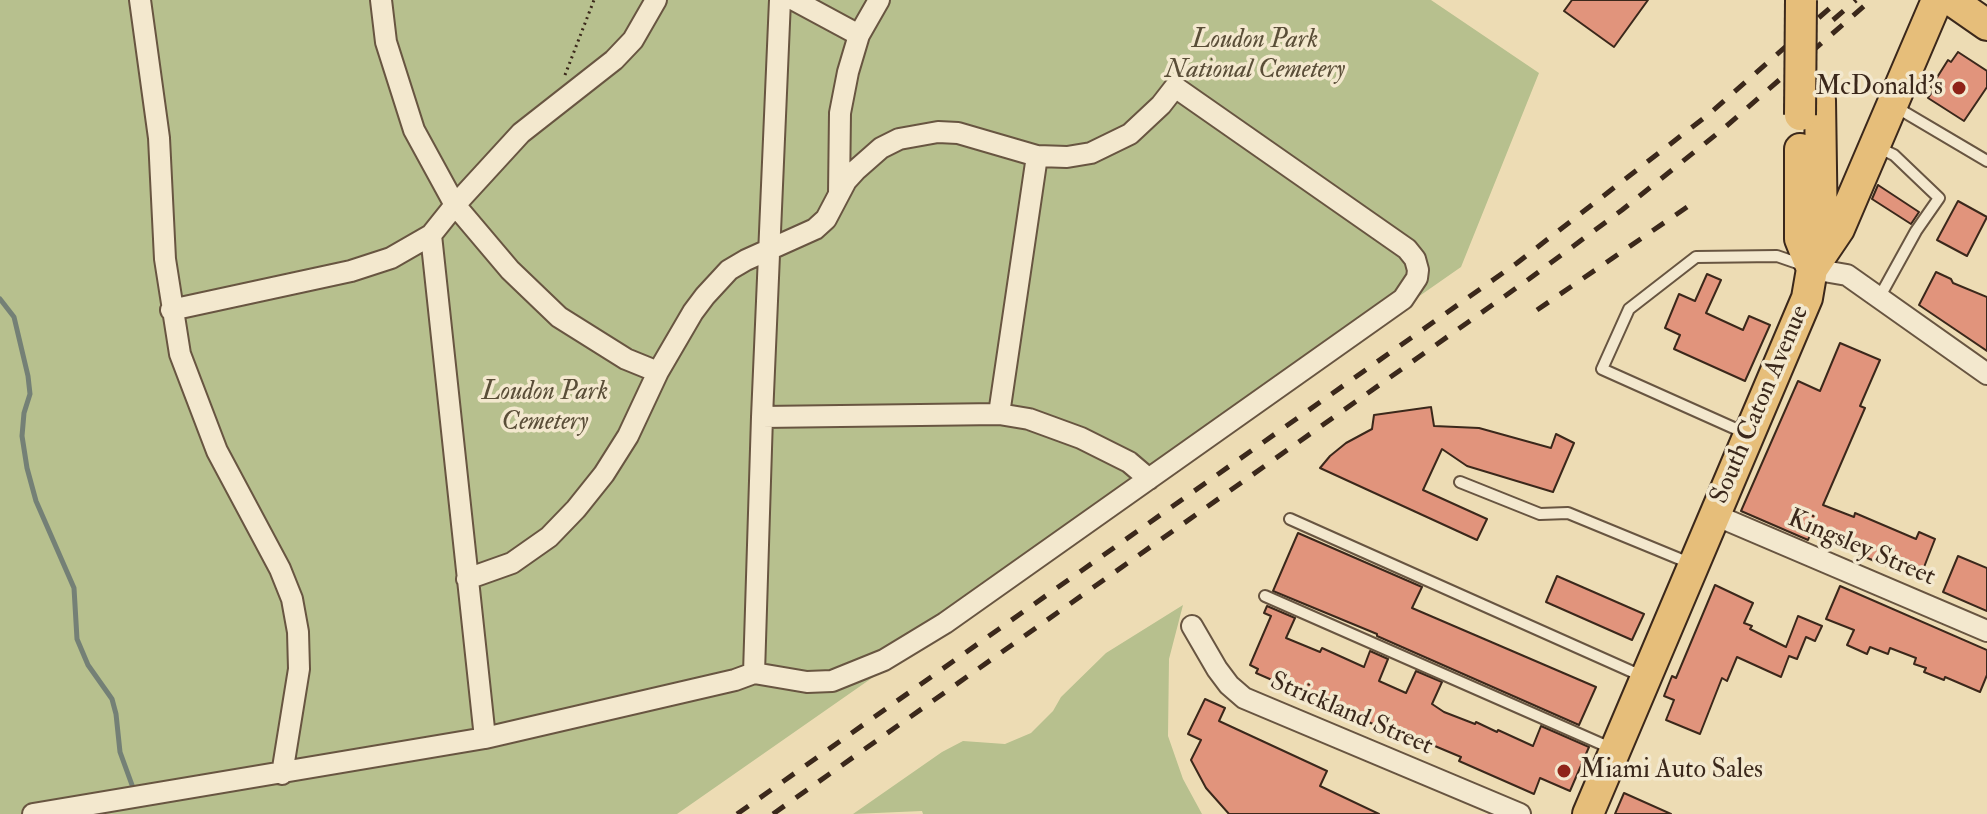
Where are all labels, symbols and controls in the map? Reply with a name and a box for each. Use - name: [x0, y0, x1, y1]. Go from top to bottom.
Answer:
- park label: Loudon Park National Cemetery: [1165, 25, 1345, 86]
- place label: McDonald's: [1816, 72, 1943, 104]
- marker: McDonald's: [1950, 79, 1968, 97]
- street label: South Caton Avenue: [1705, 301, 1817, 509]
- park label: Loudon Park Cemetery: [482, 377, 608, 438]
- street label: Kingsley Street: [1783, 504, 1939, 594]
- street label: Strickland Street: [1265, 667, 1437, 763]
- place label: Miami Auto Sales: [1580, 755, 1763, 787]
- marker: Miami Auto Sales: [1555, 762, 1573, 780]

